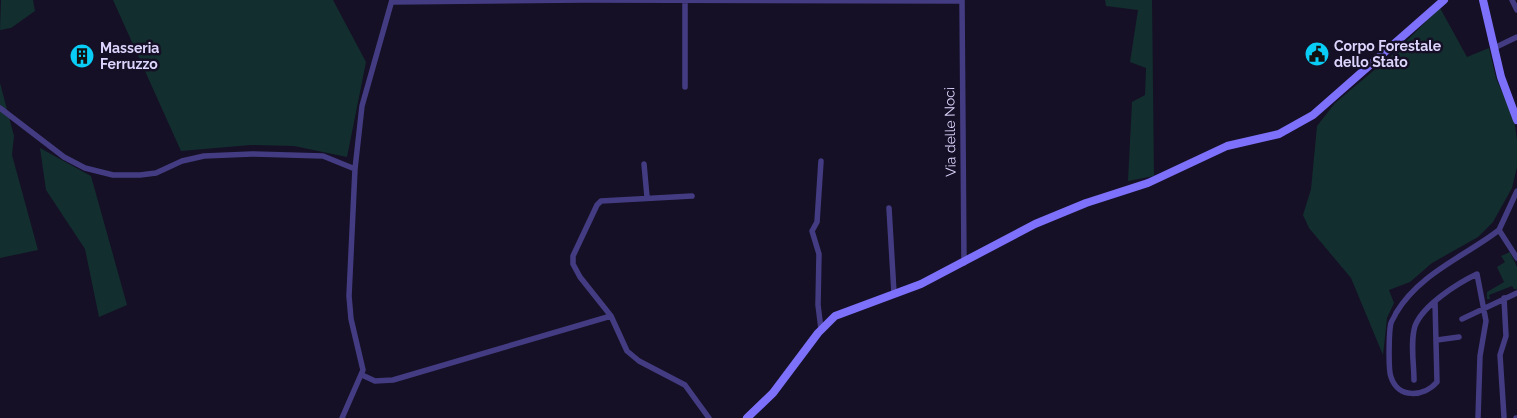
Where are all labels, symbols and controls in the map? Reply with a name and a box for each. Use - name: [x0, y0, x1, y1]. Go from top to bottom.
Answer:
- place label: Corpo Forestale dello Stato: [1334, 38, 1442, 70]
- place label: Masseria Ferruzzo: [100, 40, 159, 72]
- public building icon: Corpo Forestale dello Stato: [1304, 41, 1330, 67]
- building icon: Masseria Ferruzzo: [69, 43, 95, 69]
- street label: Via delle Noci: [941, 87, 959, 177]

